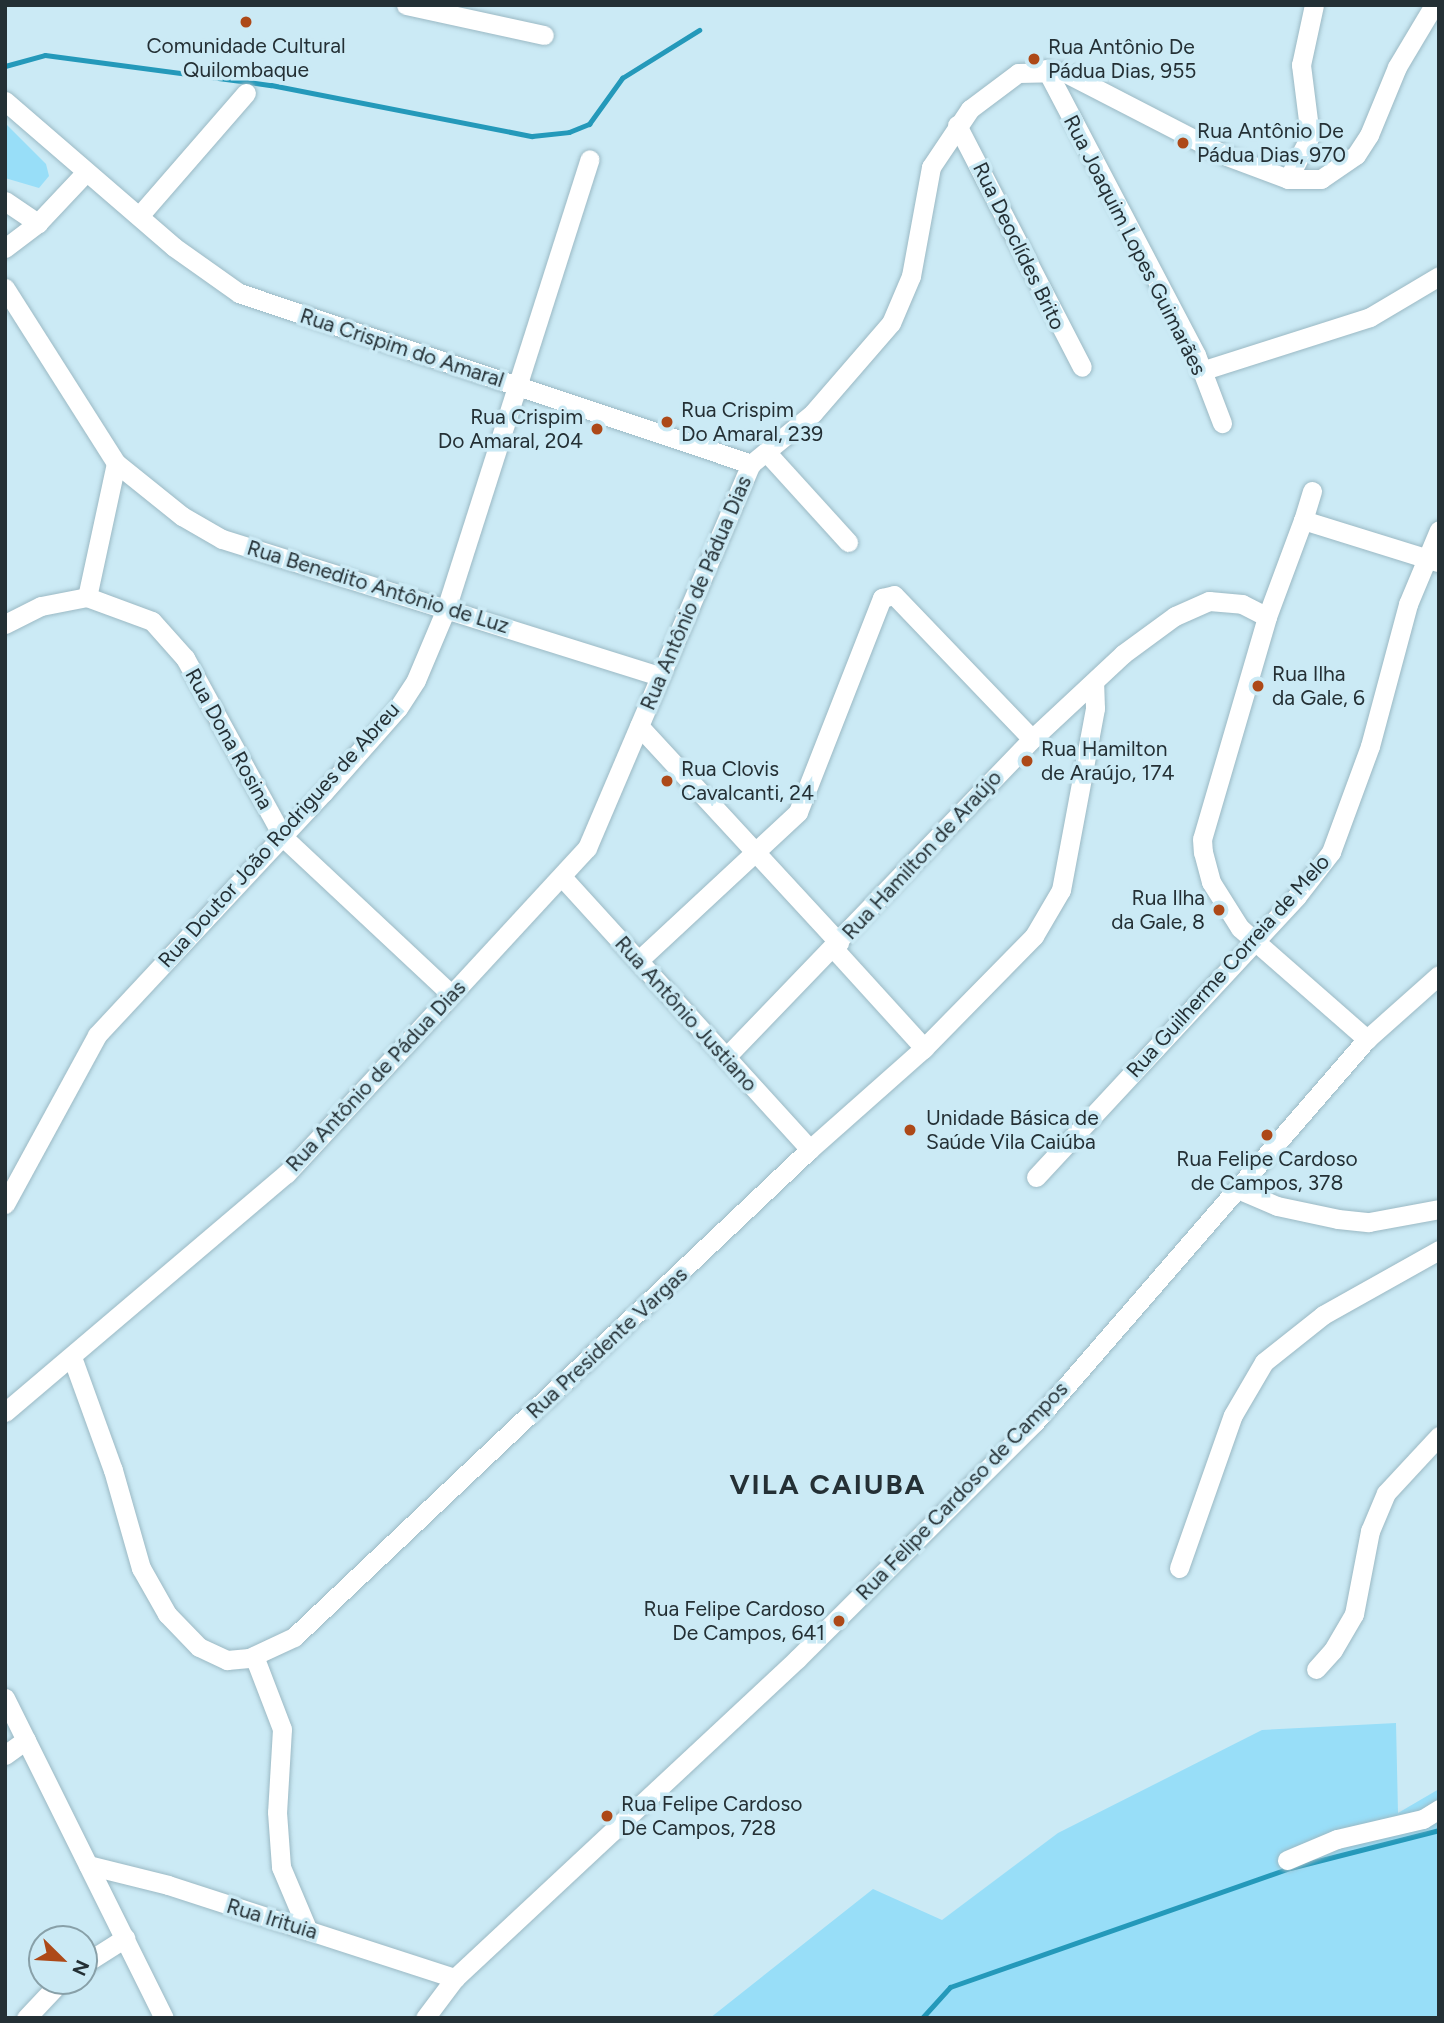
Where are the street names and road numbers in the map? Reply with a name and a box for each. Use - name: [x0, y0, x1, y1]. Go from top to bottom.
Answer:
- street label: Rua Joaquim Lopes Guimarães: [1058, 111, 1212, 379]
- street label: Rua Deoclídes Brito: [967, 158, 1071, 334]
- street label: Rua Crispim do Amaral: [297, 303, 507, 393]
- street label: Rua Antônio de Pádua Dias: [635, 472, 757, 714]
- street label: Rua Benedito Antônio de Luz: [244, 535, 512, 639]
- street label: Rua Dona Rosina: [180, 664, 278, 814]
- street label: Rua Doutor João Rodrigues de Abreu: [153, 697, 405, 973]
- street label: Rua Hamilton de Araújo: [837, 765, 1007, 945]
- street label: Rua Guilherme Correia de Melo: [1121, 849, 1335, 1083]
- street label: Rua Antônio Justiano: [610, 931, 762, 1097]
- street label: Rua Antônio de Pádua Dias: [281, 975, 471, 1177]
- street label: Rua Presidente Vargas: [521, 1262, 693, 1424]
- street label: Rua Felipe Cardoso de Campos: [851, 1377, 1073, 1605]
- street label: Rua Irituia: [224, 1893, 320, 1945]

